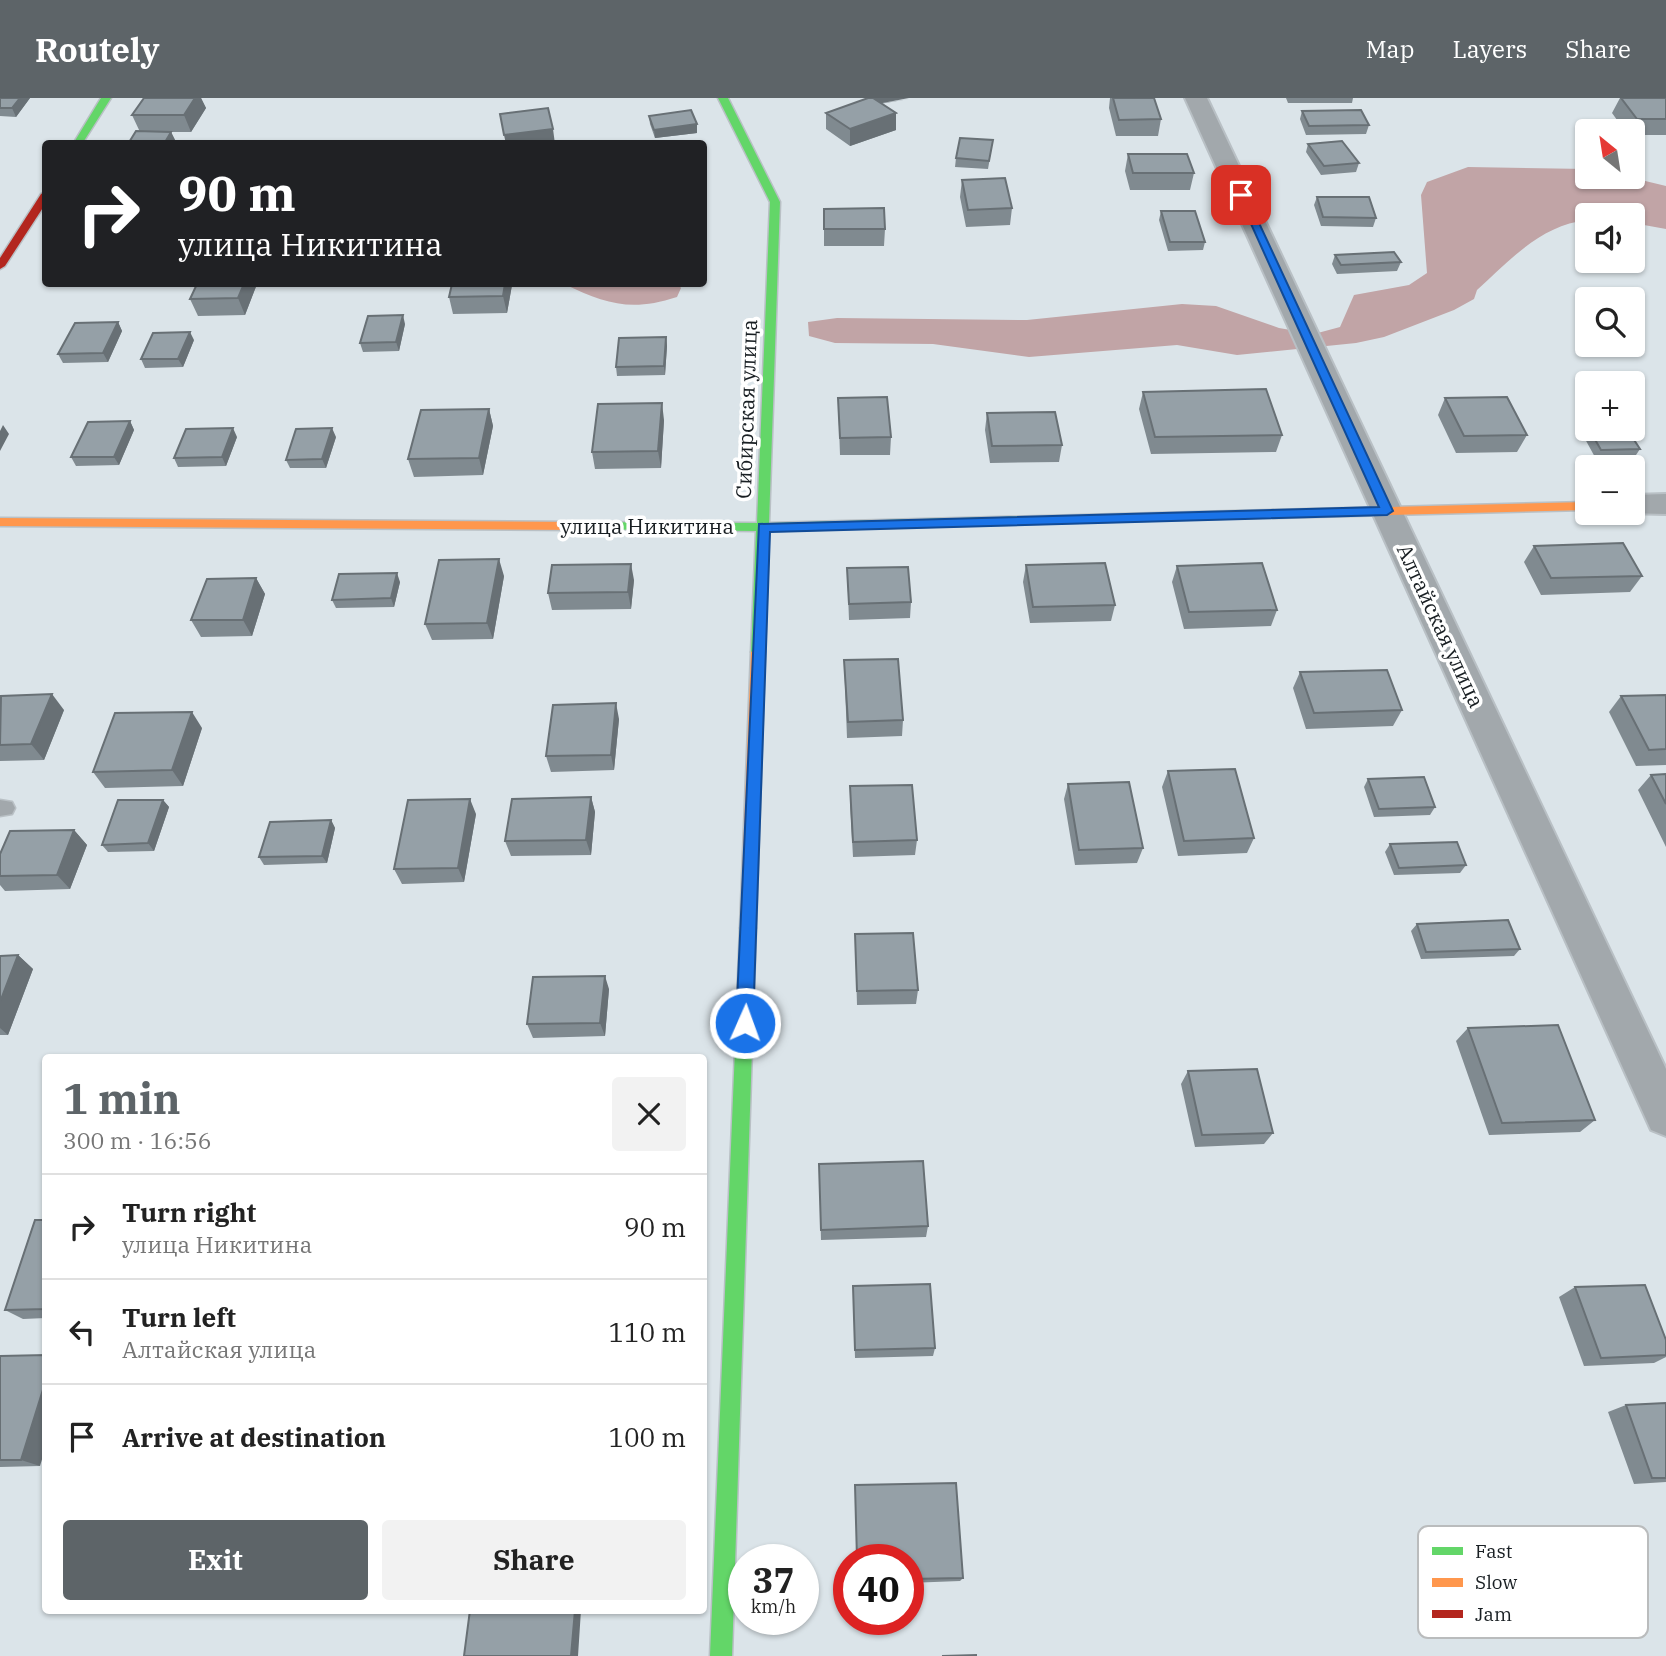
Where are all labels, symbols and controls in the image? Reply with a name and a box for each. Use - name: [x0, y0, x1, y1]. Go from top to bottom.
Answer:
- text: Routely: [35, 28, 160, 71]
- text: Map: [1366, 33, 1414, 65]
- text: Layers: [1452, 33, 1527, 65]
- text: Share: [1565, 33, 1631, 65]
- north arrow: [1575, 119, 1645, 189]
- map controls: [1575, 119, 1645, 525]
- text: 90 m: [178, 161, 296, 224]
- pin: [1211, 165, 1271, 225]
- icon: right: [63, 168, 154, 259]
- icon: arrive: [1222, 176, 1260, 214]
- button: sound: [1575, 203, 1645, 273]
- text: улица Никитина: [178, 223, 443, 265]
- button: search: [1575, 287, 1645, 357]
- street label: Сибирская улица: [729, 319, 763, 499]
- button: +: [1575, 371, 1645, 441]
- button: −: [1575, 455, 1645, 525]
- street label: улица Никитина: [560, 512, 734, 540]
- street label: Алтайская улица: [1391, 539, 1491, 712]
- position arrow: [708, 986, 782, 1060]
- text: 1 min: [63, 1071, 181, 1126]
- button: close: [612, 1077, 686, 1151]
- text: 300 m · 16:56: [63, 1125, 212, 1155]
- text: Turn right: [122, 1195, 256, 1229]
- icon: right: [63, 1208, 101, 1246]
- text: 90 m: [624, 1210, 686, 1244]
- text: улица Никитина: [122, 1229, 312, 1259]
- text: Turn left: [122, 1300, 236, 1334]
- icon: left: [63, 1313, 101, 1351]
- text: 110 m: [608, 1315, 686, 1349]
- text: Алтайская улица: [122, 1334, 316, 1364]
- icon: arrive: [63, 1418, 101, 1456]
- text: Arrive at destination: [122, 1420, 386, 1454]
- text: 100 m: [608, 1420, 686, 1454]
- button: Exit: [63, 1520, 368, 1600]
- button: Share: [382, 1520, 686, 1600]
- legend: [1418, 1526, 1648, 1638]
- text: Fast: [1475, 1539, 1513, 1563]
- speed limit sign: 40: [833, 1544, 924, 1635]
- text: 37: [752, 1557, 795, 1603]
- text: Slow: [1475, 1570, 1517, 1594]
- text: km/h: [751, 1595, 796, 1618]
- text: Jam: [1475, 1602, 1512, 1626]

